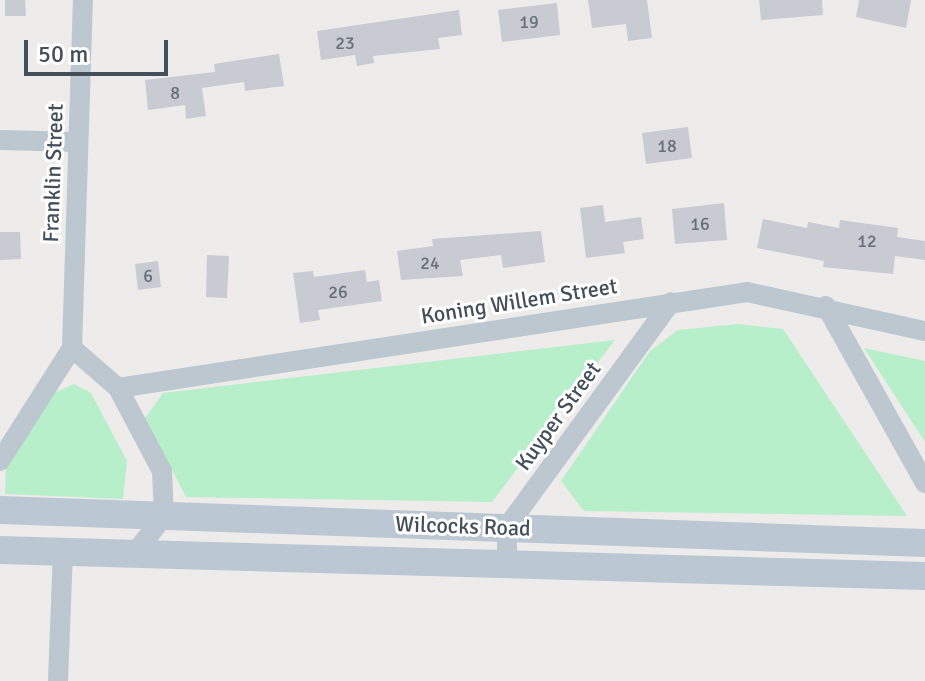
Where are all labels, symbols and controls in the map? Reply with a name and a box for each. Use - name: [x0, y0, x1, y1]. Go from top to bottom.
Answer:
- house number: 19: [519, 11, 539, 33]
- scale bar: [28, 24, 172, 74]
- house number: 23: [335, 32, 355, 54]
- text: 50 m: [38, 39, 88, 69]
- house number: 8: [170, 82, 180, 104]
- street label: Franklin Street: [37, 103, 69, 243]
- house number: 18: [657, 135, 677, 157]
- house number: 16: [690, 213, 710, 235]
- house number: 12: [857, 230, 877, 252]
- house number: 24: [420, 252, 440, 274]
- house number: 6: [143, 265, 153, 287]
- street label: Koning Willem Street: [419, 272, 619, 330]
- house number: 26: [328, 281, 348, 303]
- street label: Kuyper Street: [510, 356, 606, 476]
- street label: Wilcocks Road: [395, 510, 531, 542]

